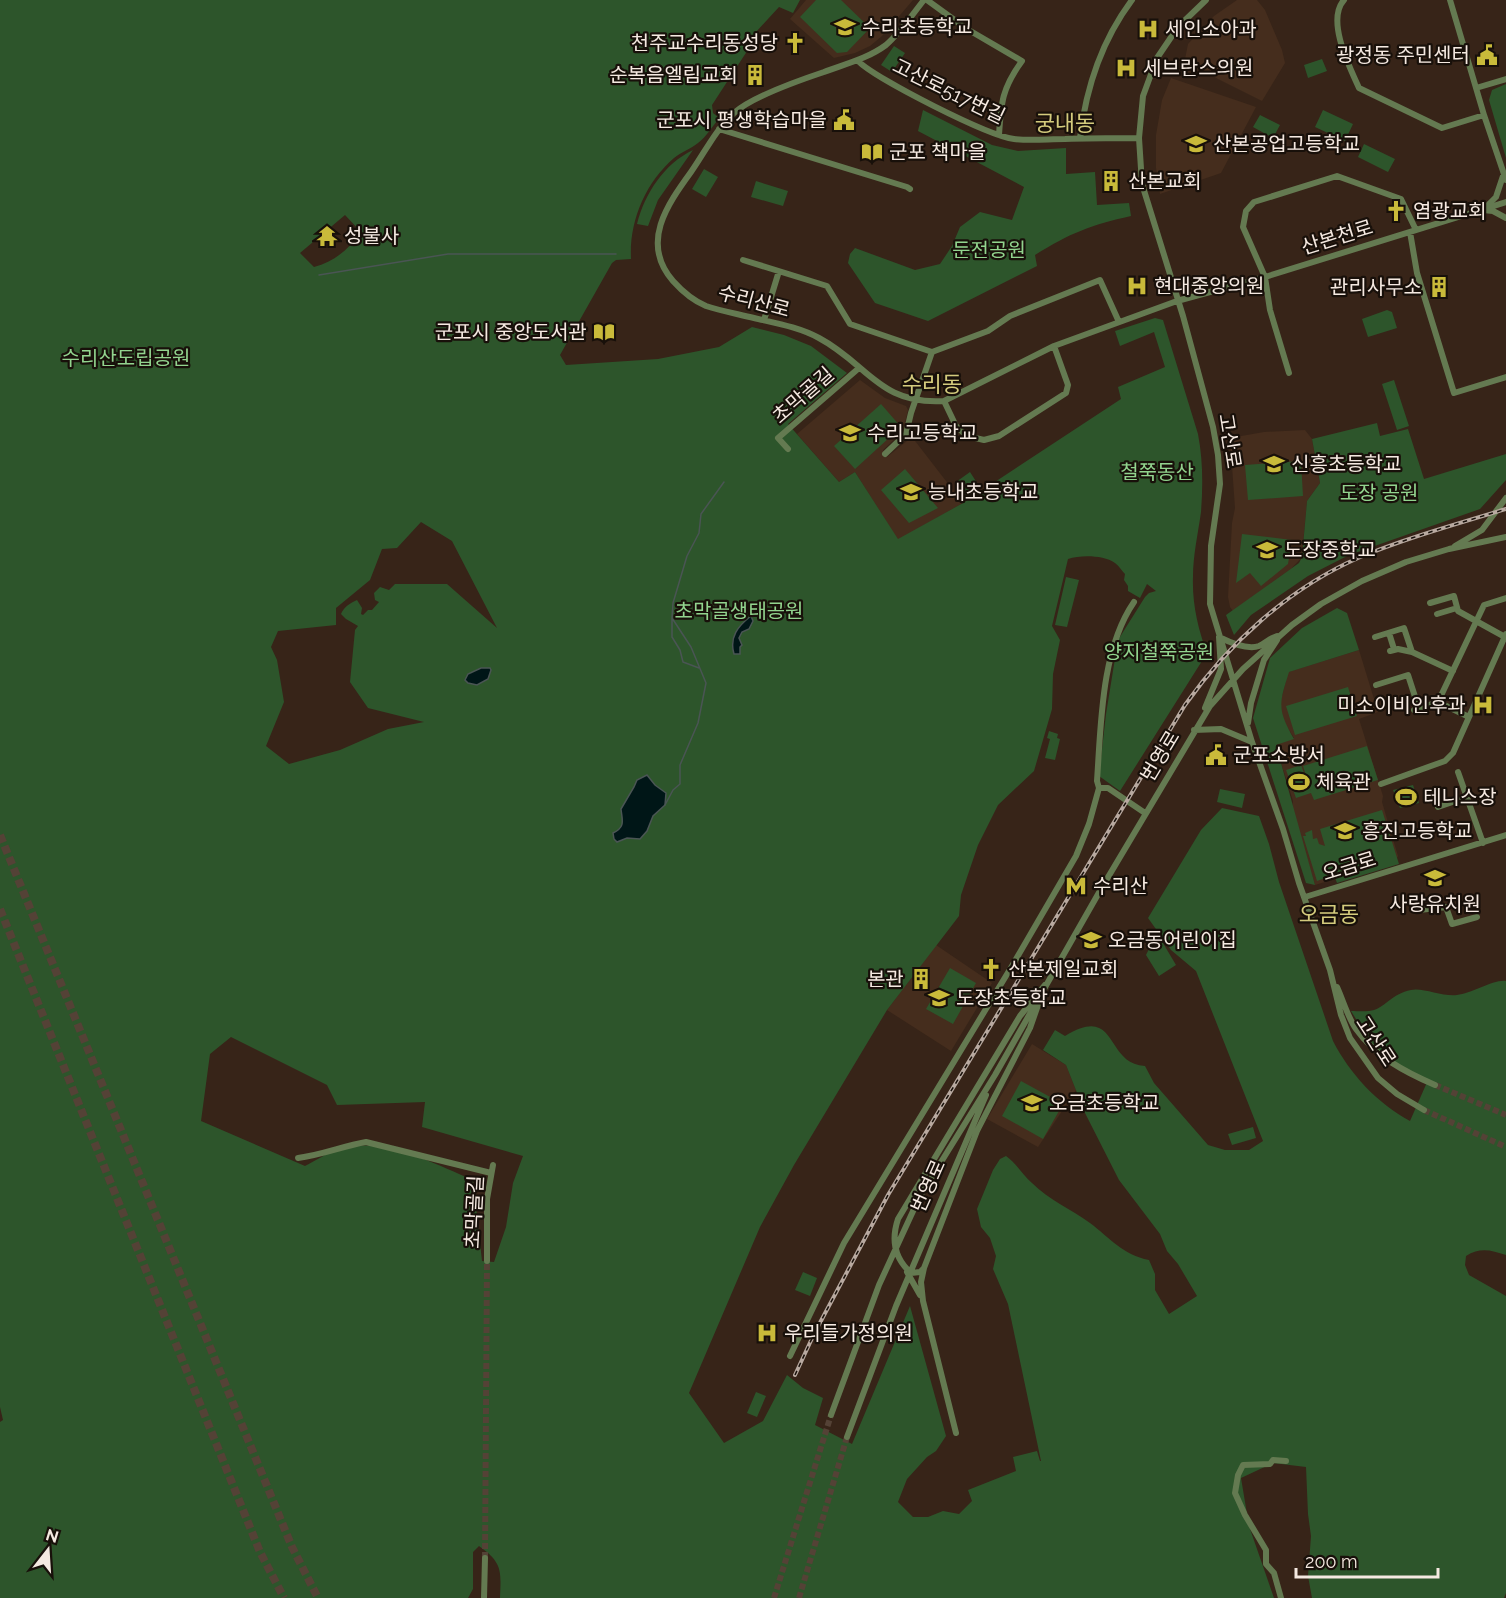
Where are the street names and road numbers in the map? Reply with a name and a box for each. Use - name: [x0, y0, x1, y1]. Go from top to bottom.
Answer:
- street label: 고산로517번길: [889, 53, 1009, 129]
- street label: 산본천로: [1298, 215, 1376, 259]
- street label: 수리산로: [715, 280, 793, 322]
- street label: 초막골길: [767, 362, 839, 428]
- street label: 고산로: [1214, 412, 1246, 470]
- street label: 번영로: [1135, 726, 1185, 786]
- street label: 오금로: [1319, 846, 1379, 886]
- street label: 고산로: [1351, 1011, 1401, 1071]
- street label: 번영로: [906, 1156, 950, 1216]
- street label: 초막골길: [460, 1175, 488, 1249]

